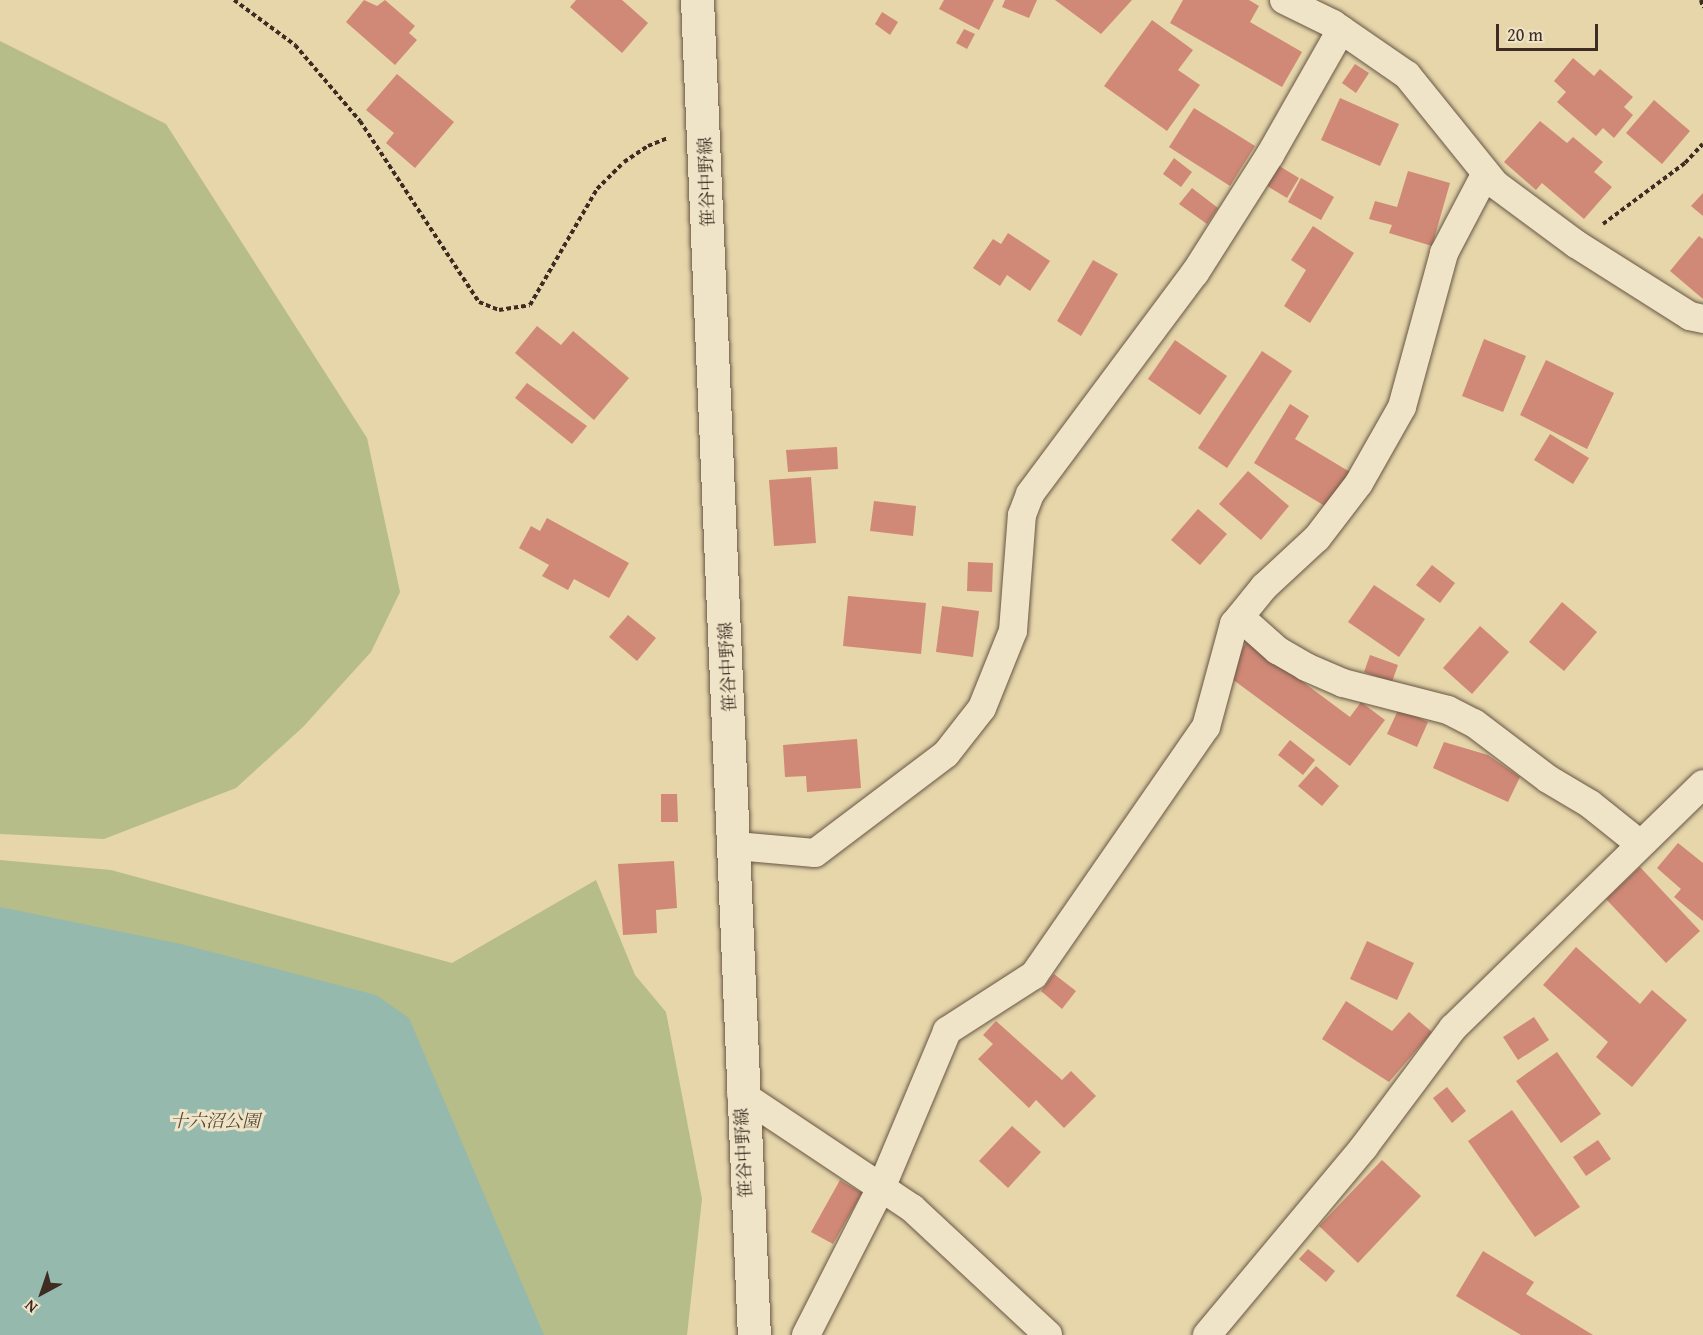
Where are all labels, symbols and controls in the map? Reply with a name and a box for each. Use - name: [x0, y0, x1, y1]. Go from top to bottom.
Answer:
- scale bar: [1499, 12, 1601, 50]
- text: 20 m: [1507, 21, 1543, 48]
- street label: 笹谷中野線: [695, 137, 719, 227]
- street label: 笹谷中野線: [715, 621, 741, 713]
- street label: 笹谷中野線: [731, 1107, 757, 1199]
- park label: 十六沼公園: [170, 1110, 260, 1132]
- north arrow: [12, 1263, 72, 1323]
- text: N: [19, 1294, 42, 1319]

